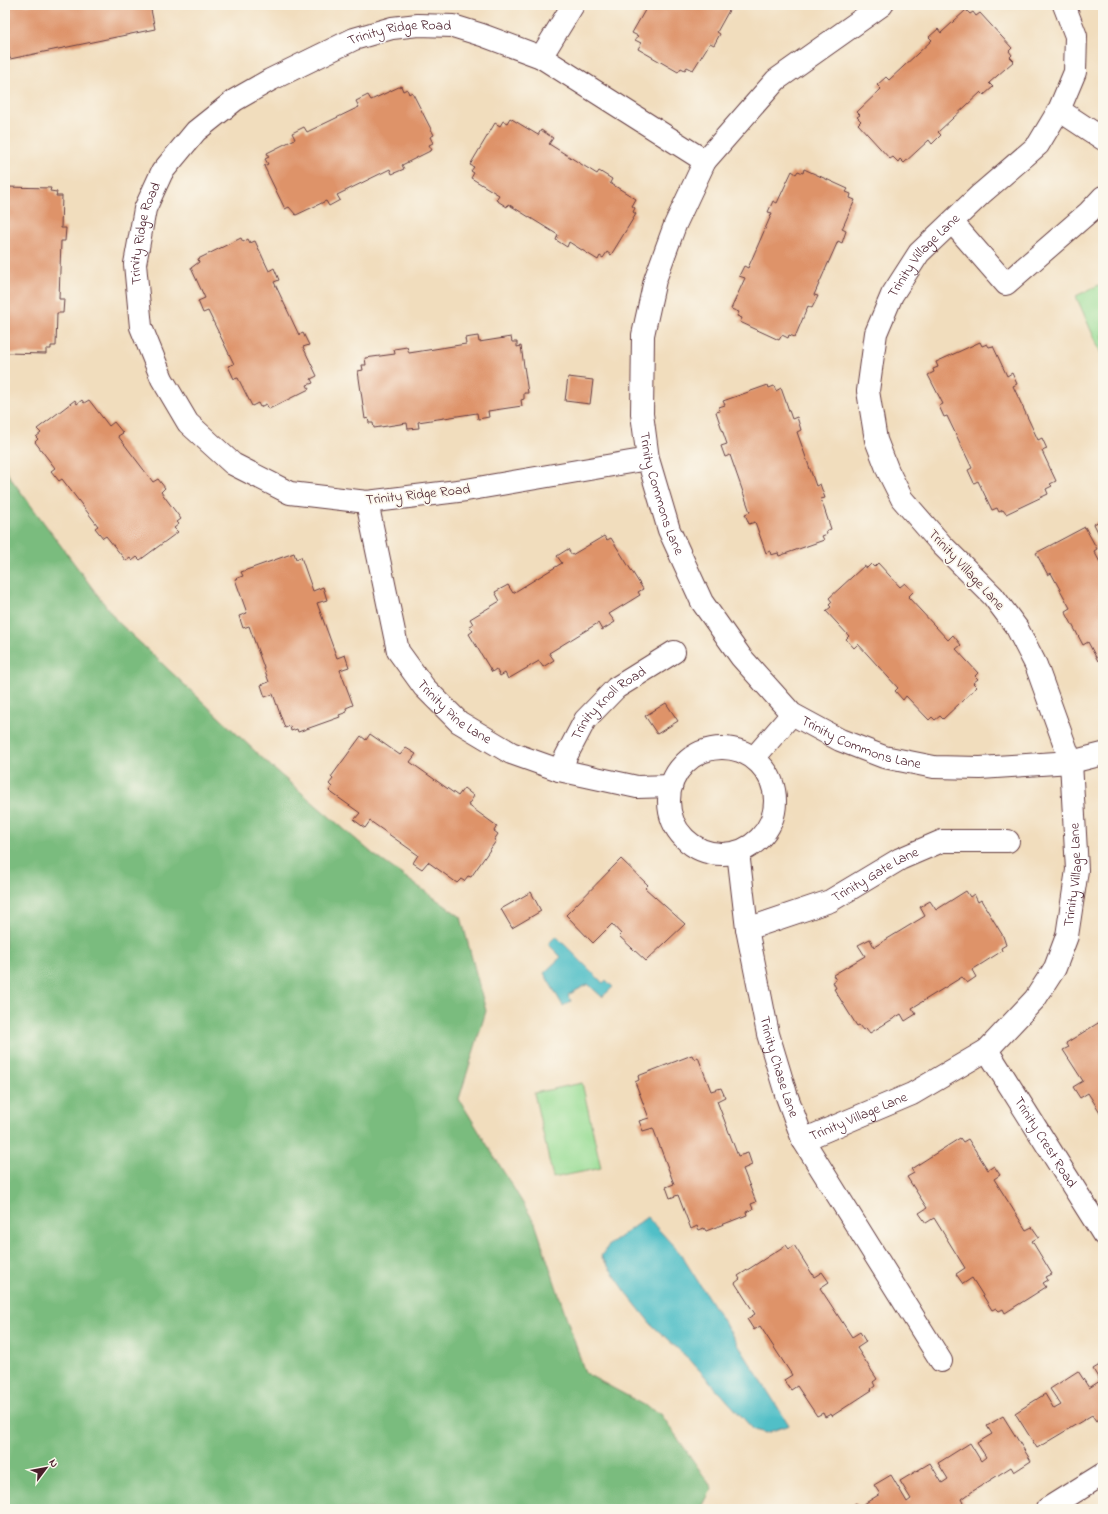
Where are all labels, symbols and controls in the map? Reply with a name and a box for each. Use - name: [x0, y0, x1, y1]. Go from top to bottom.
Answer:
- street label: Trinity Ridge Road: [344, 14, 452, 51]
- street label: Trinity Ridge Road: [124, 179, 166, 286]
- street label: Trinity Village Lane: [882, 208, 965, 302]
- street label: Trinity Commons Lane: [634, 430, 690, 559]
- street label: Trinity Ridge Road: [365, 479, 472, 512]
- street label: Trinity Village Lane: [922, 525, 1010, 617]
- street label: Trinity Knoll Road: [566, 661, 650, 744]
- street label: Trinity Pine Lane: [411, 675, 496, 750]
- street label: Trinity Commons Lane: [797, 710, 924, 775]
- street label: Trinity Village Lane: [1058, 822, 1088, 928]
- street label: Trinity Gate Lane: [828, 841, 923, 908]
- street label: Trinity Chase Lane: [754, 1014, 805, 1121]
- street label: Trinity Village Lane: [806, 1086, 911, 1147]
- street label: Trinity Crest Road: [1008, 1092, 1082, 1192]
- north arrow: [26, 1448, 66, 1488]
- text: N: [45, 1456, 62, 1471]

